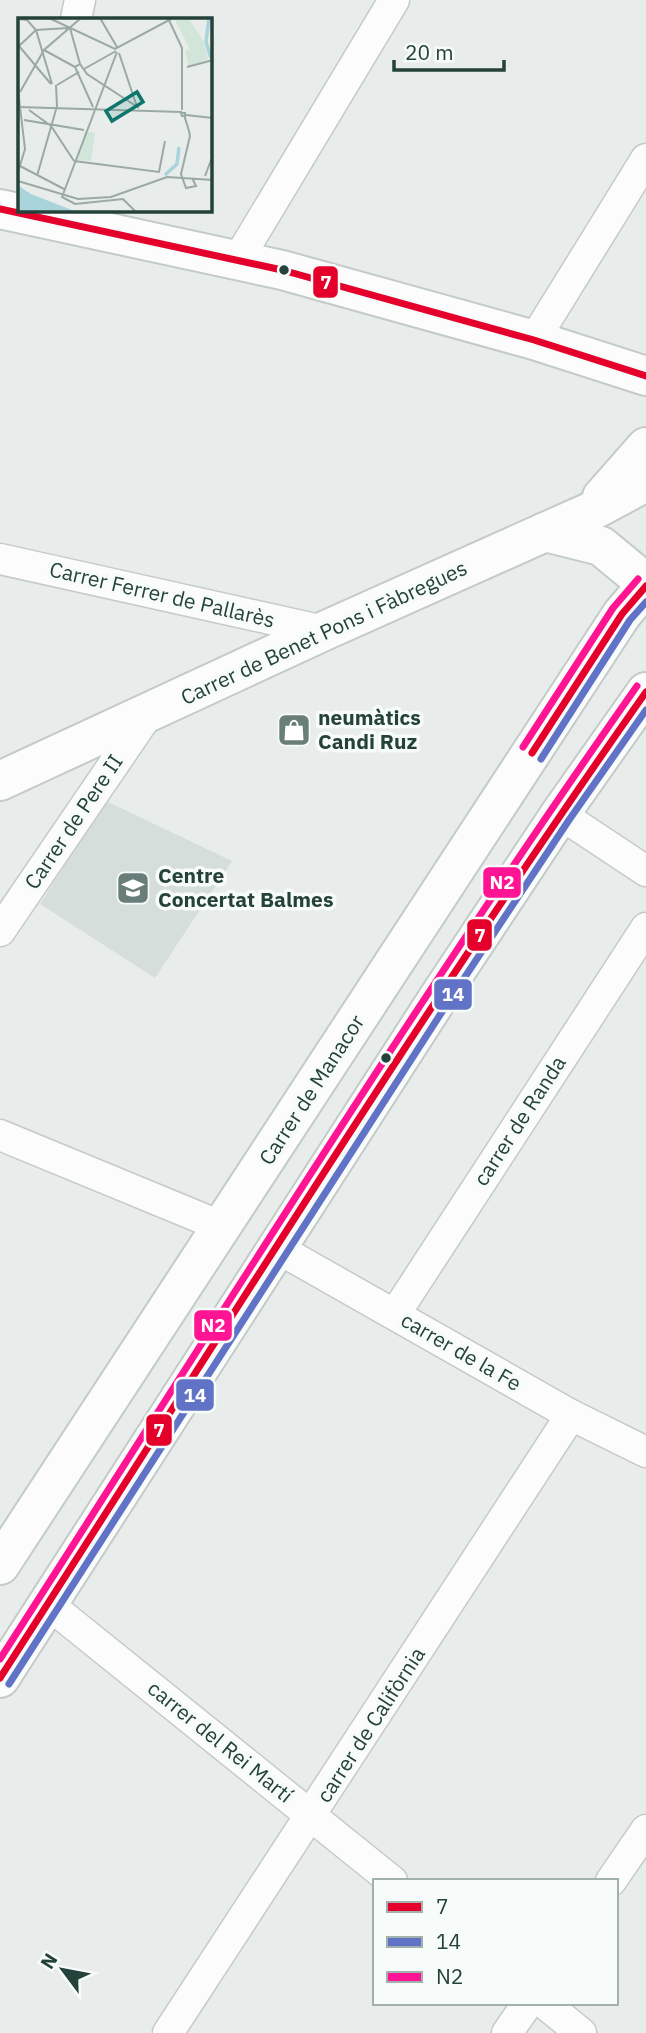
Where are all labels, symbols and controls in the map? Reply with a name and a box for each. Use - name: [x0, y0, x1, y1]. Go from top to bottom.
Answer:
- inset map: [18, 18, 212, 212]
- scale bar: [394, 28, 504, 72]
- text: 20 m: [405, 38, 454, 66]
- unlabelled marker: [277, 263, 291, 277]
- line badge: 7: [312, 265, 339, 299]
- text: 7: [320, 270, 332, 294]
- street label: Carrer de Benet Pons i Fàbregues: [176, 553, 471, 711]
- street label: Carrer Ferrer de Pallarès: [47, 554, 278, 634]
- place label: neumàtics Candi Ruz: [318, 703, 421, 755]
- shop icon: neumàtics Candi Ruz: [275, 711, 313, 749]
- street label: Carrer de Pere II: [18, 748, 129, 894]
- place label: Centre Concertat Balmes: [158, 861, 334, 913]
- line badge: N2: [482, 866, 522, 899]
- school or university icon: Centre Concertat Balmes: [114, 869, 152, 907]
- text: N2: [489, 870, 515, 894]
- line badge: 7: [466, 918, 493, 952]
- text: 7: [474, 923, 486, 947]
- line badge: 14: [433, 978, 473, 1011]
- text: 14: [442, 982, 464, 1006]
- street label: Carrer de Manacor: [252, 1009, 370, 1170]
- street label: carrer de Randa: [467, 1050, 572, 1191]
- unlabelled marker: [379, 1051, 393, 1065]
- street label: carrer de la Fe: [396, 1305, 527, 1397]
- line badge: N2: [193, 1309, 233, 1342]
- text: N2: [200, 1313, 226, 1337]
- line badge: 14: [175, 1378, 215, 1412]
- text: 14: [184, 1383, 206, 1407]
- line badge: 7: [145, 1413, 173, 1447]
- text: 7: [153, 1418, 165, 1442]
- street label: carrer de Califòrnia: [309, 1641, 431, 1807]
- street label: carrer del Rei Martí: [142, 1674, 299, 1808]
- legend: [373, 1879, 618, 2005]
- text: 7: [436, 1892, 449, 1920]
- text: 14: [436, 1927, 461, 1955]
- north arrow: [28, 1935, 98, 2005]
- text: N: [35, 1949, 62, 1973]
- text: N2: [436, 1962, 463, 1990]

